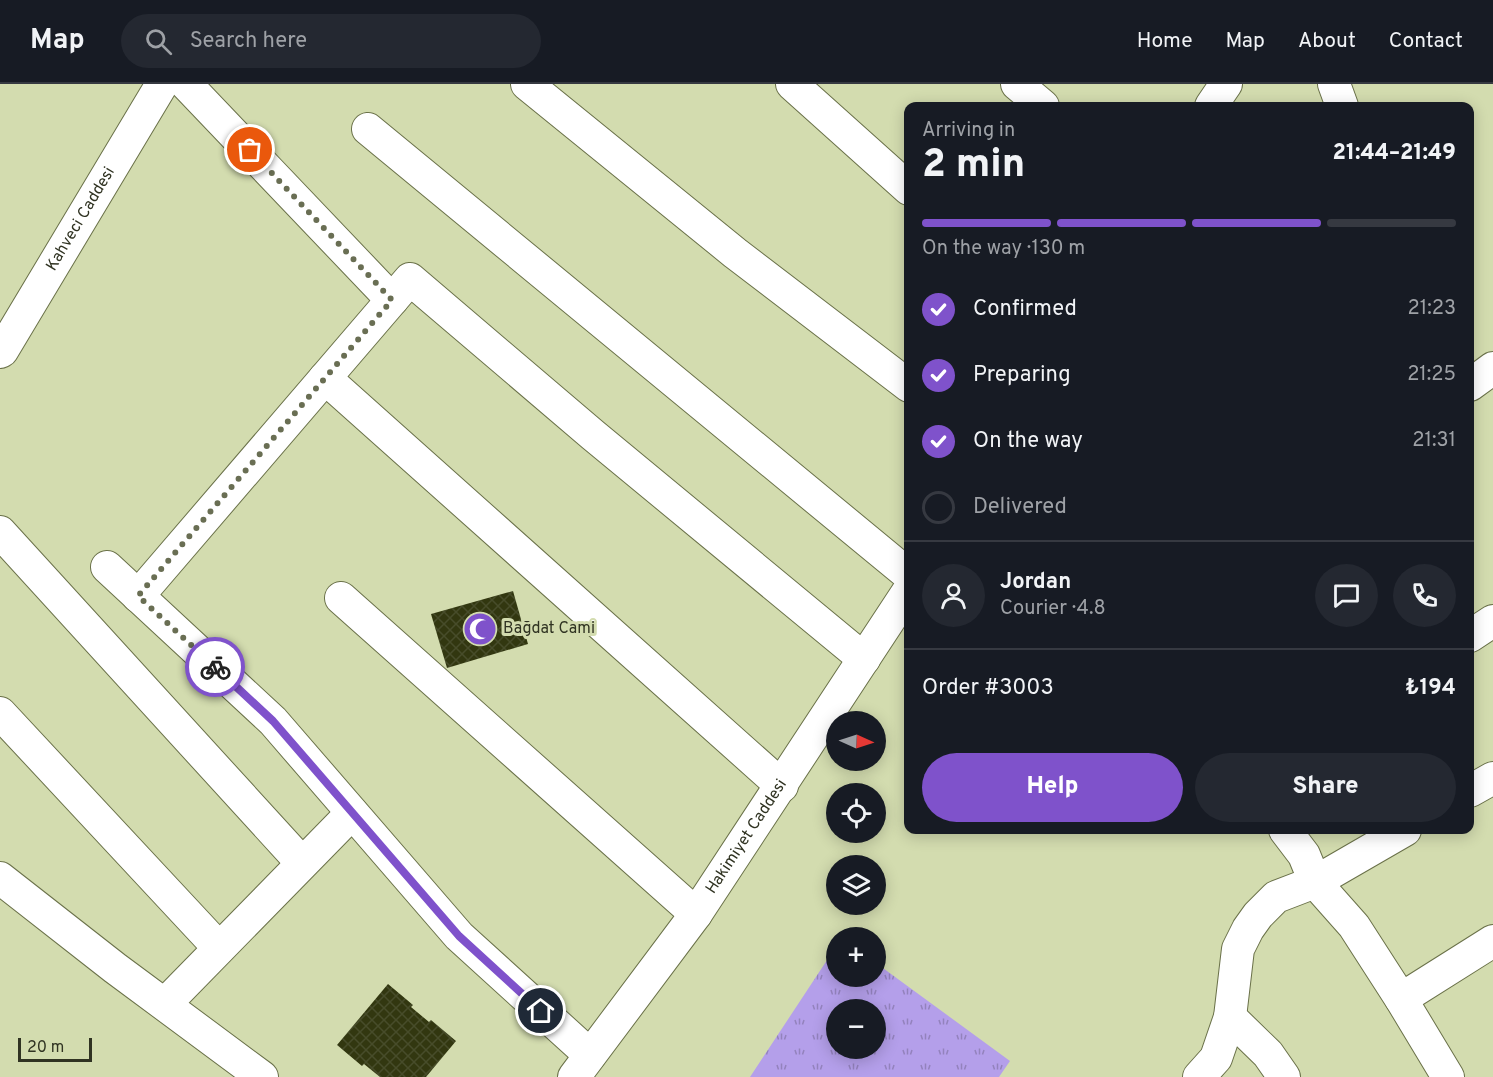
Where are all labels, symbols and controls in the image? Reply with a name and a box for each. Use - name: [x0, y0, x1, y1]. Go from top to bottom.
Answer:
- search box: [121, 14, 541, 68]
- text: Map: [30, 23, 85, 59]
- icon: search: [142, 25, 175, 58]
- text: Search here: [190, 28, 307, 55]
- text: Home: [1137, 28, 1193, 55]
- text: Map: [1226, 28, 1265, 55]
- text: About: [1298, 28, 1356, 55]
- text: Contact: [1389, 28, 1463, 55]
- text: Arriving in: [922, 118, 1015, 144]
- pin: [224, 124, 275, 175]
- icon: bag: [233, 133, 266, 166]
- text: 21:44–21:49: [1333, 140, 1456, 167]
- text: 2 min: [922, 142, 1025, 191]
- street label: Kahveci Caddesi: [42, 163, 120, 275]
- text: On the way · 130 m: [922, 236, 1085, 262]
- icon: check: [922, 293, 955, 326]
- text: Confirmed: [973, 296, 1077, 323]
- text: 21:23: [1408, 296, 1456, 322]
- icon: check: [922, 359, 955, 392]
- text: Preparing: [973, 362, 1071, 389]
- text: 21:25: [1407, 362, 1456, 388]
- icon: check: [922, 425, 955, 458]
- text: On the way: [973, 428, 1083, 455]
- text: 21:31: [1412, 428, 1456, 454]
- text: Delivered: [973, 494, 1067, 521]
- button: person: [922, 564, 985, 627]
- button: chat: [1315, 564, 1378, 627]
- button: phone: [1393, 564, 1456, 627]
- text: Jordan: [1000, 569, 1071, 596]
- text: Courier · 4.8: [1000, 596, 1106, 622]
- mosque icon: Bağdat Cami: [462, 611, 498, 647]
- place label: Bağdat Cami: [503, 619, 595, 639]
- courier: [185, 637, 245, 697]
- icon: bike: [199, 651, 232, 684]
- text: Order #3003: [922, 675, 1054, 702]
- text: ₺194: [1405, 675, 1456, 702]
- north arrow: [826, 711, 886, 771]
- map controls: [826, 711, 886, 1059]
- button: Help: [922, 753, 1183, 822]
- button: Share: [1195, 753, 1456, 822]
- street label: Hakimiyet Caddesi: [702, 776, 792, 898]
- button: locate: [826, 783, 886, 843]
- button: layers: [826, 855, 886, 915]
- button: +: [826, 927, 886, 987]
- pin: [515, 985, 566, 1036]
- icon: home: [524, 994, 557, 1027]
- button: −: [826, 999, 886, 1059]
- scale bar: [18, 1035, 92, 1062]
- text: 20 m: [27, 1038, 64, 1058]

